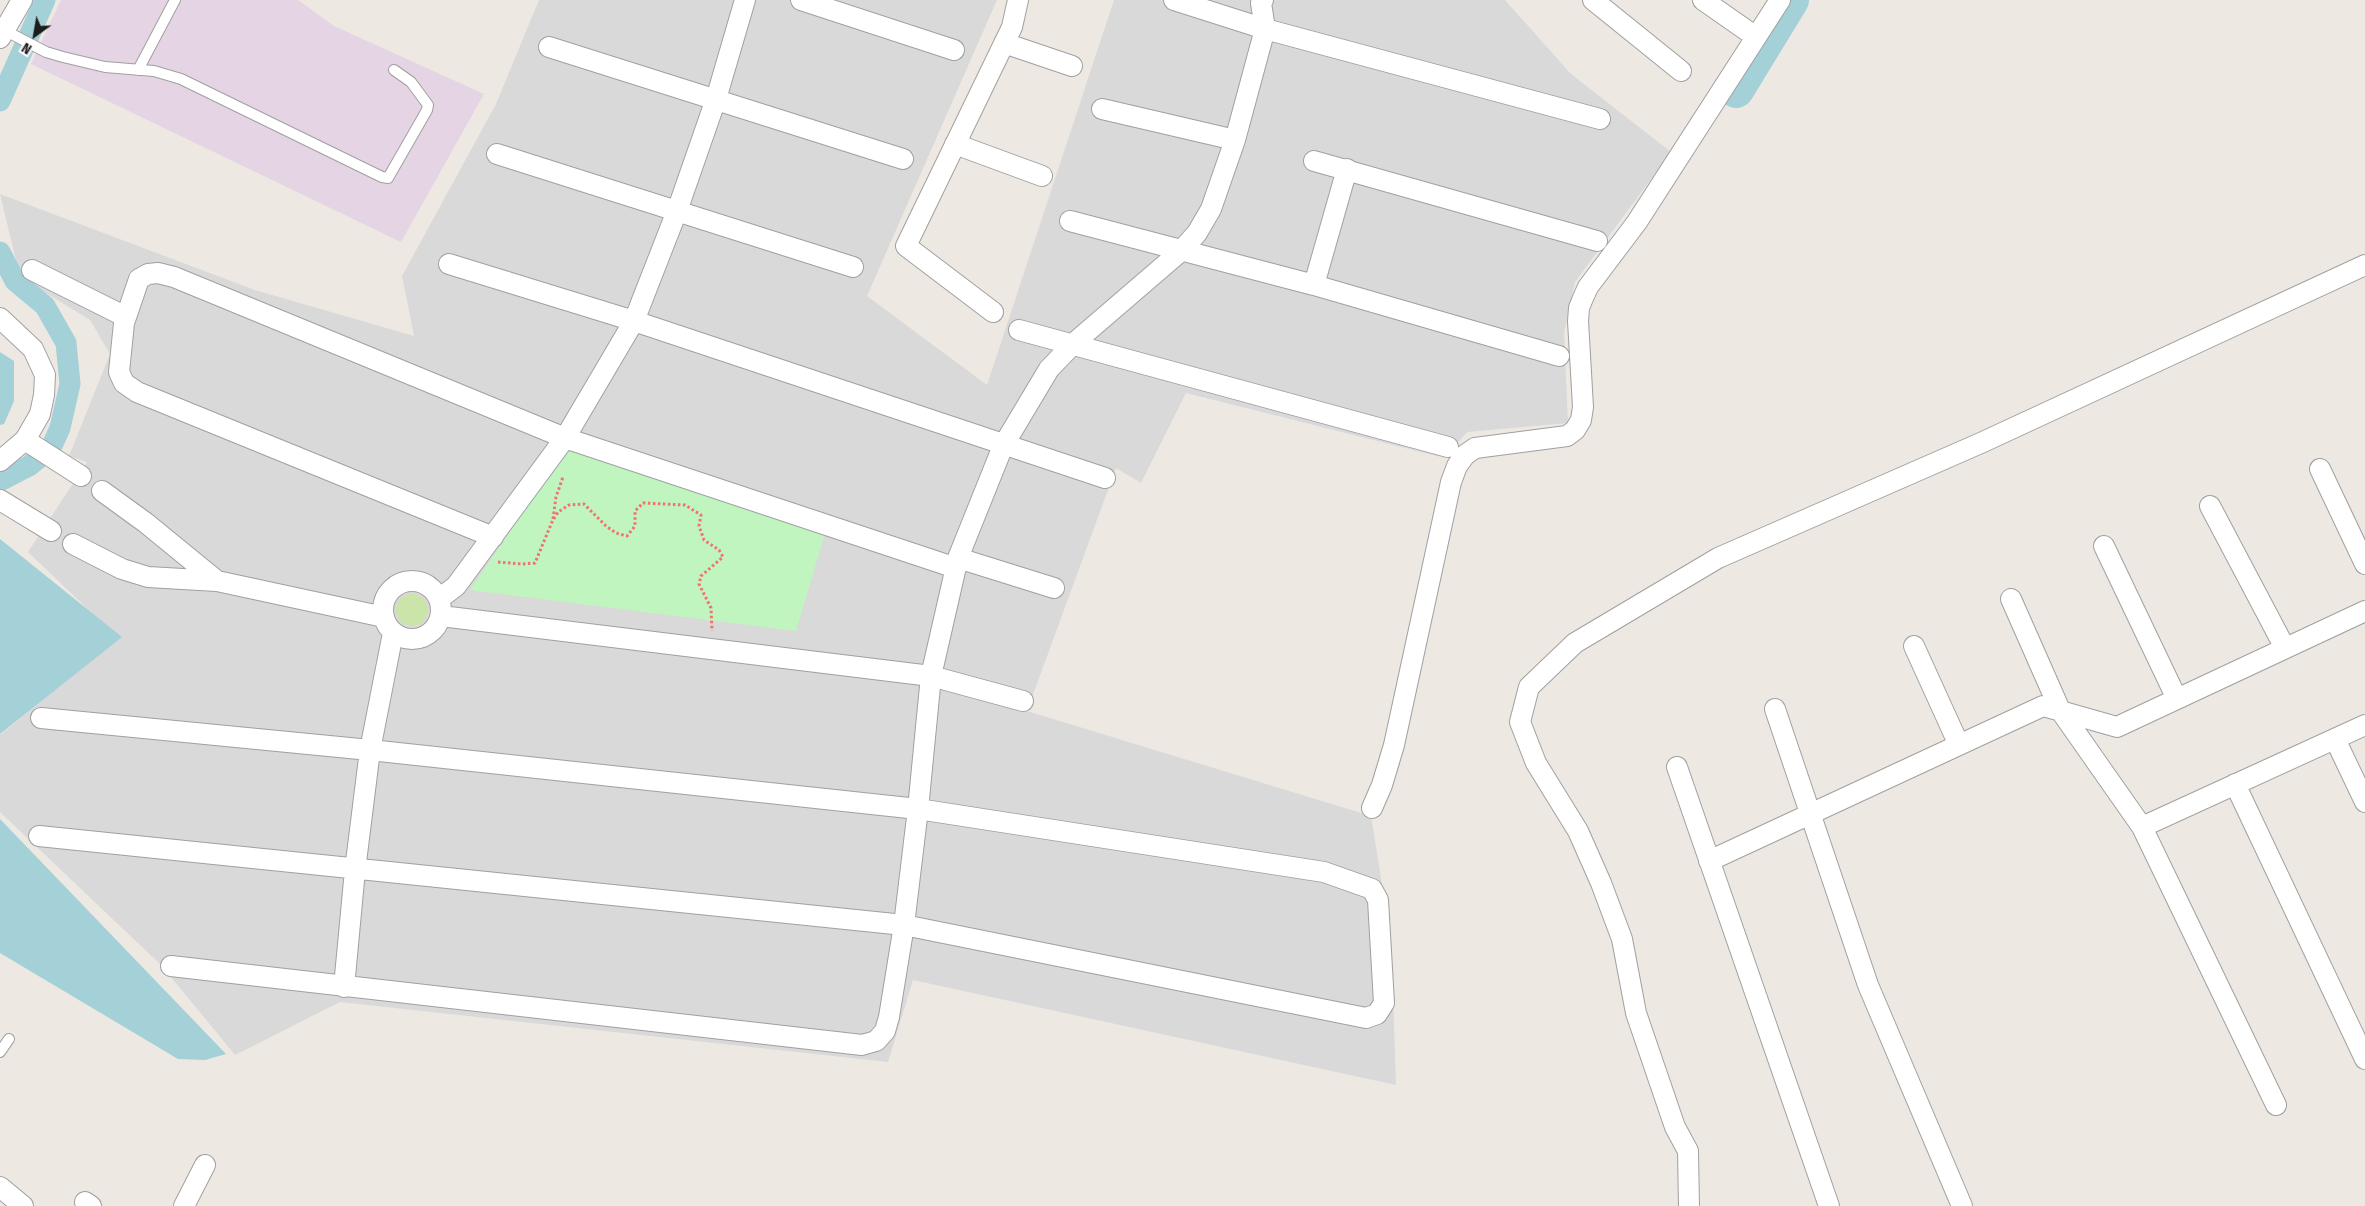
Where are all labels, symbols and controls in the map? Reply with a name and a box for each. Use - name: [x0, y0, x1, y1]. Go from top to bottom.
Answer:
- north arrow: [10, 10, 60, 60]
- text: N: [19, 39, 35, 58]

